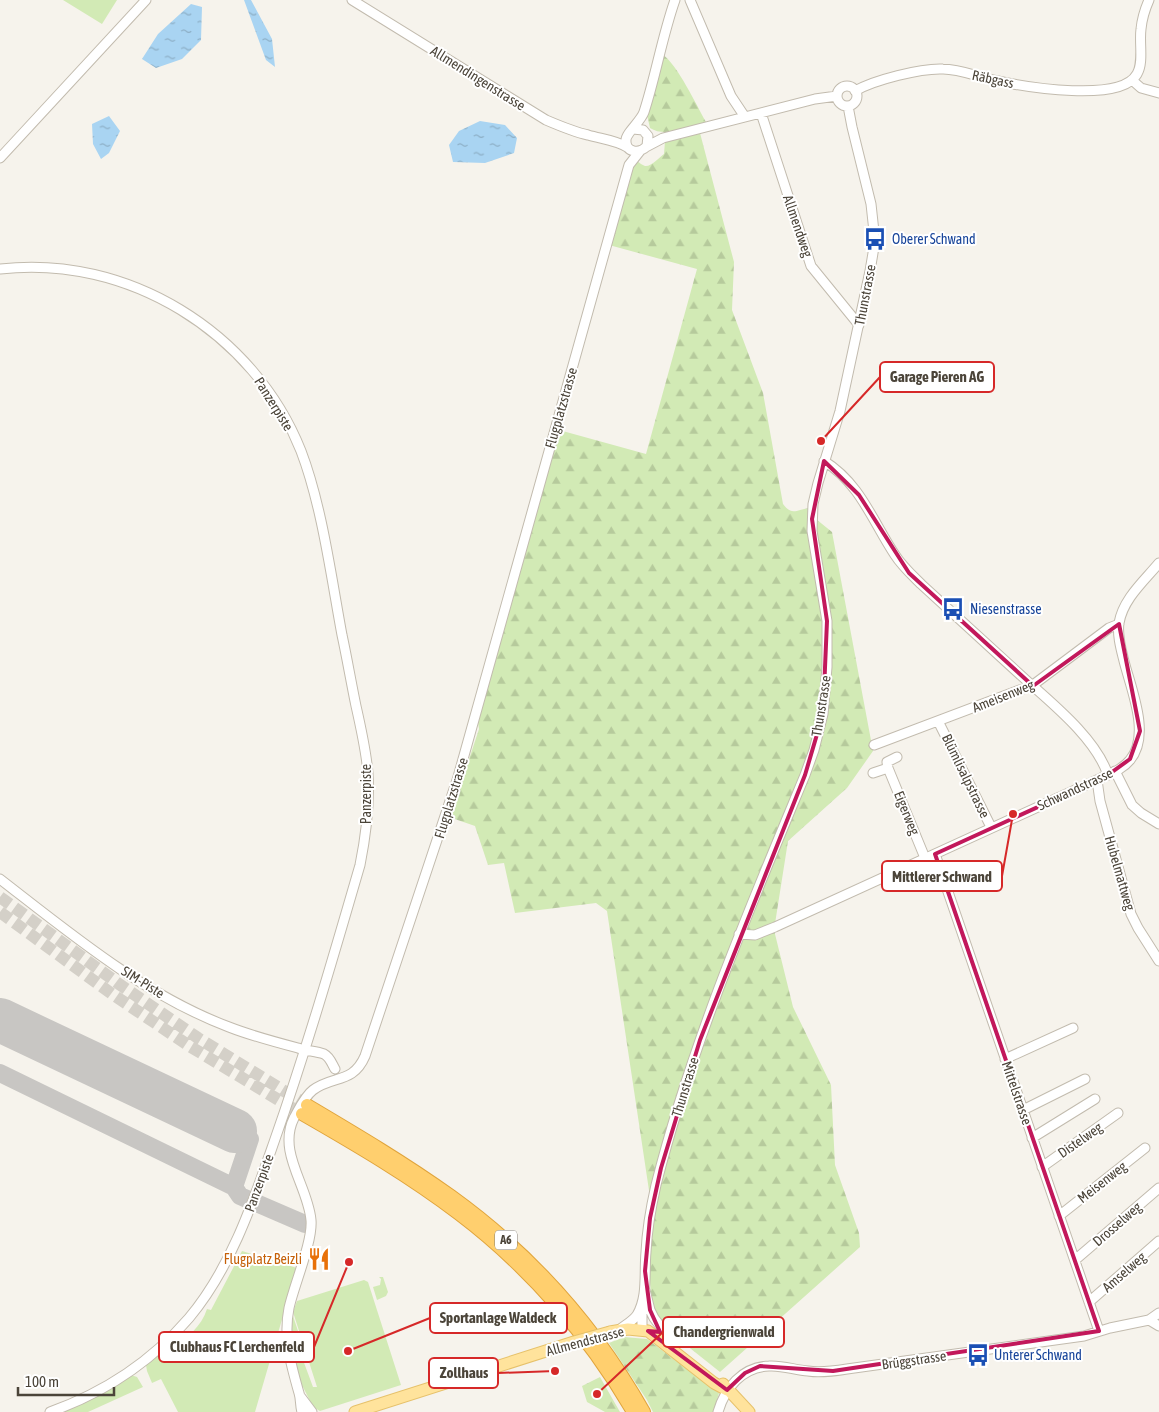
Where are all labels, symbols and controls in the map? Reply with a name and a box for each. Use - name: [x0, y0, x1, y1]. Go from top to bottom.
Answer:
- street label: Allmendingenstrasse: [428, 42, 528, 114]
- street label: Räbgass: [971, 67, 1015, 91]
- street label: Allmendweg: [780, 193, 816, 259]
- bus stop icon: Oberer Schwand: [862, 226, 888, 252]
- place label: Oberer Schwand: [892, 231, 976, 247]
- street label: Thunstrasse: [851, 263, 879, 327]
- callout: Garage Pieren AG: [880, 362, 994, 392]
- street label: Flugplatzstrasse: [542, 366, 580, 450]
- text: Garage Pieren AG: [890, 368, 984, 385]
- street label: Panzerpiste: [251, 374, 297, 434]
- bus stop icon: Niesenstrasse: [940, 596, 966, 622]
- place label: Niesenstrasse: [970, 601, 1042, 617]
- street label: Thunstrasse: [808, 674, 834, 738]
- street label: Ameisenweg: [970, 676, 1036, 716]
- street label: Blümlisalpstrasse: [939, 731, 993, 821]
- street label: Flugplatzstrasse: [431, 756, 471, 840]
- street label: Panzerpiste: [358, 764, 374, 824]
- street label: Schwandstrasse: [1035, 765, 1115, 813]
- street label: Eigerweg: [891, 789, 923, 837]
- street label: Hubelmattweg: [1102, 834, 1138, 912]
- callout: Mittlerer Schwand: [882, 861, 1002, 891]
- text: Mittlerer Schwand: [892, 868, 992, 885]
- street label: SIM-Piste: [119, 963, 167, 1001]
- street label: Thunstrasse: [668, 1055, 702, 1119]
- street label: Mittelstrasse: [999, 1059, 1035, 1127]
- street label: Distelweg: [1055, 1119, 1105, 1161]
- street label: Panzerpiste: [241, 1152, 277, 1214]
- street label: Meisenweg: [1074, 1158, 1130, 1206]
- street label: Drosselweg: [1089, 1199, 1145, 1249]
- road number: A6: [495, 1230, 517, 1250]
- restaurant icon: Flugplatz Beizli: [306, 1246, 332, 1272]
- street label: Amselweg: [1099, 1249, 1149, 1295]
- place label: Flugplatz Beizli: [224, 1251, 302, 1267]
- callout: Sportanlage Waldeck: [430, 1303, 567, 1333]
- text: Sportanlage Waldeck: [440, 1309, 557, 1326]
- callout: Chandergrienwald: [663, 1317, 784, 1347]
- street label: Allmendstrasse: [544, 1323, 626, 1359]
- text: Chandergrienwald: [673, 1323, 775, 1340]
- callout: Clubhaus FC Lerchenfeld: [159, 1332, 314, 1362]
- text: Clubhaus FC Lerchenfeld: [170, 1338, 304, 1355]
- bus stop icon: Unterer Schwand: [965, 1342, 991, 1368]
- place label: Unterer Schwand: [994, 1347, 1082, 1363]
- street label: Brüggstrasse: [881, 1348, 947, 1372]
- callout: Zollhaus: [429, 1358, 498, 1388]
- scale bar: [18, 1364, 114, 1396]
- text: Zollhaus: [440, 1364, 489, 1381]
- text: 100 m: [25, 1373, 59, 1390]

